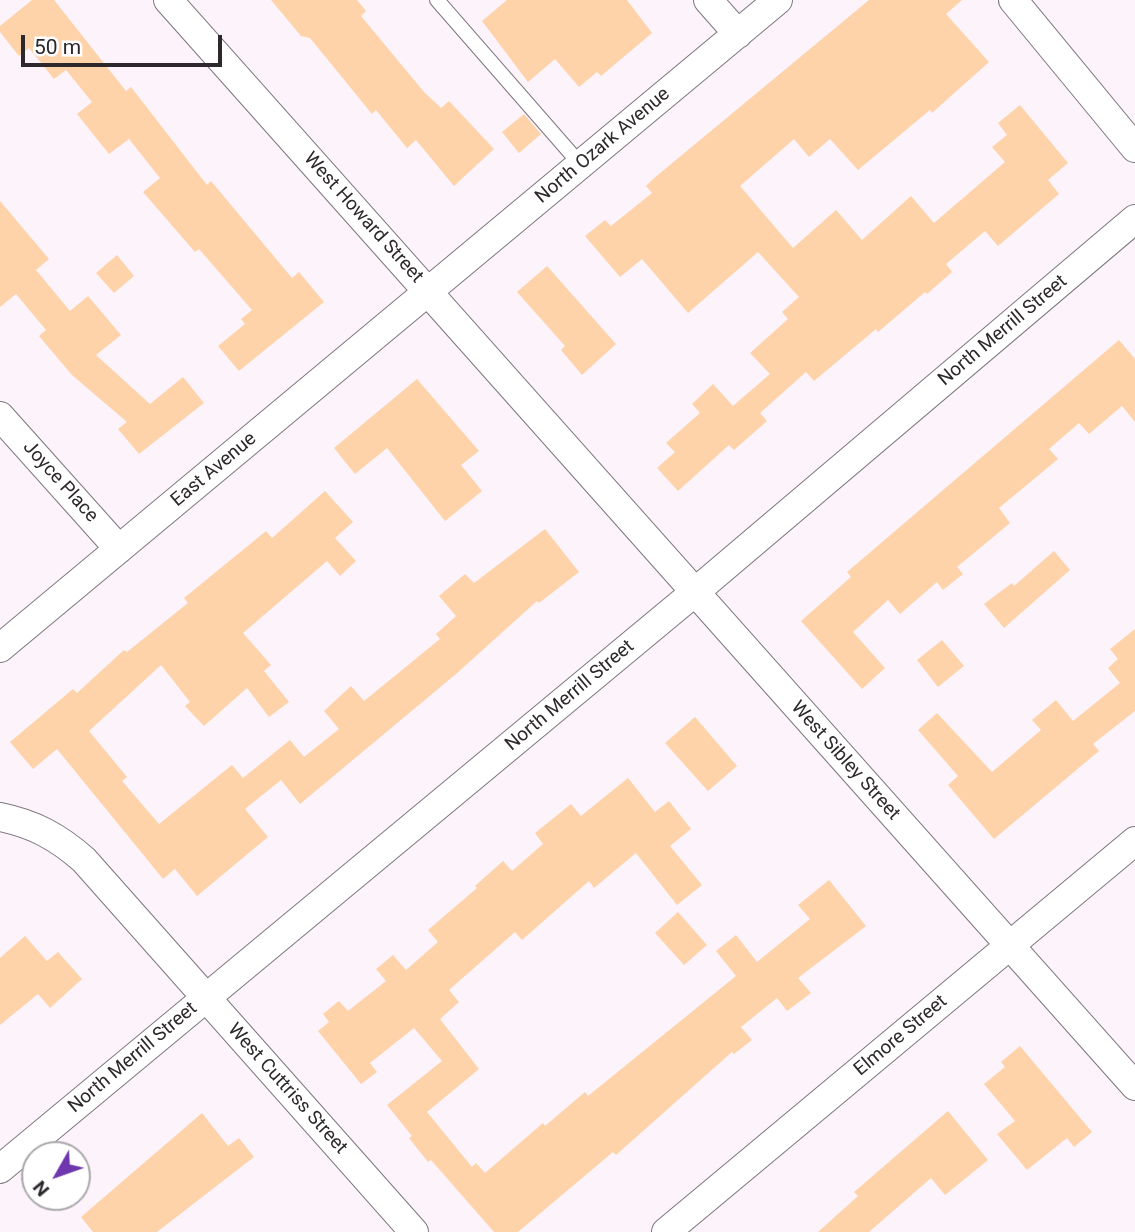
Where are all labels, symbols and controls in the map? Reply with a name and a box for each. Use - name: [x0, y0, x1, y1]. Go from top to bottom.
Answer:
- scale bar: [24, 21, 226, 65]
- text: 50 m: [34, 35, 81, 59]
- street label: North Ozark Avenue: [531, 83, 675, 209]
- street label: West Howard Street: [298, 148, 428, 288]
- street label: North Merrill Street: [934, 271, 1072, 391]
- street label: East Avenue: [167, 428, 261, 512]
- street label: Joyce Place: [17, 437, 103, 527]
- street label: North Merrill Street: [501, 636, 639, 756]
- street label: West Sibley Street: [786, 697, 904, 825]
- street label: Elmore Street: [850, 991, 952, 1081]
- street label: North Merrill Street: [64, 998, 202, 1118]
- street label: West Cuttriss Street: [222, 1019, 352, 1159]
- north arrow: [21, 1141, 91, 1211]
- text: N: [28, 1176, 54, 1201]

